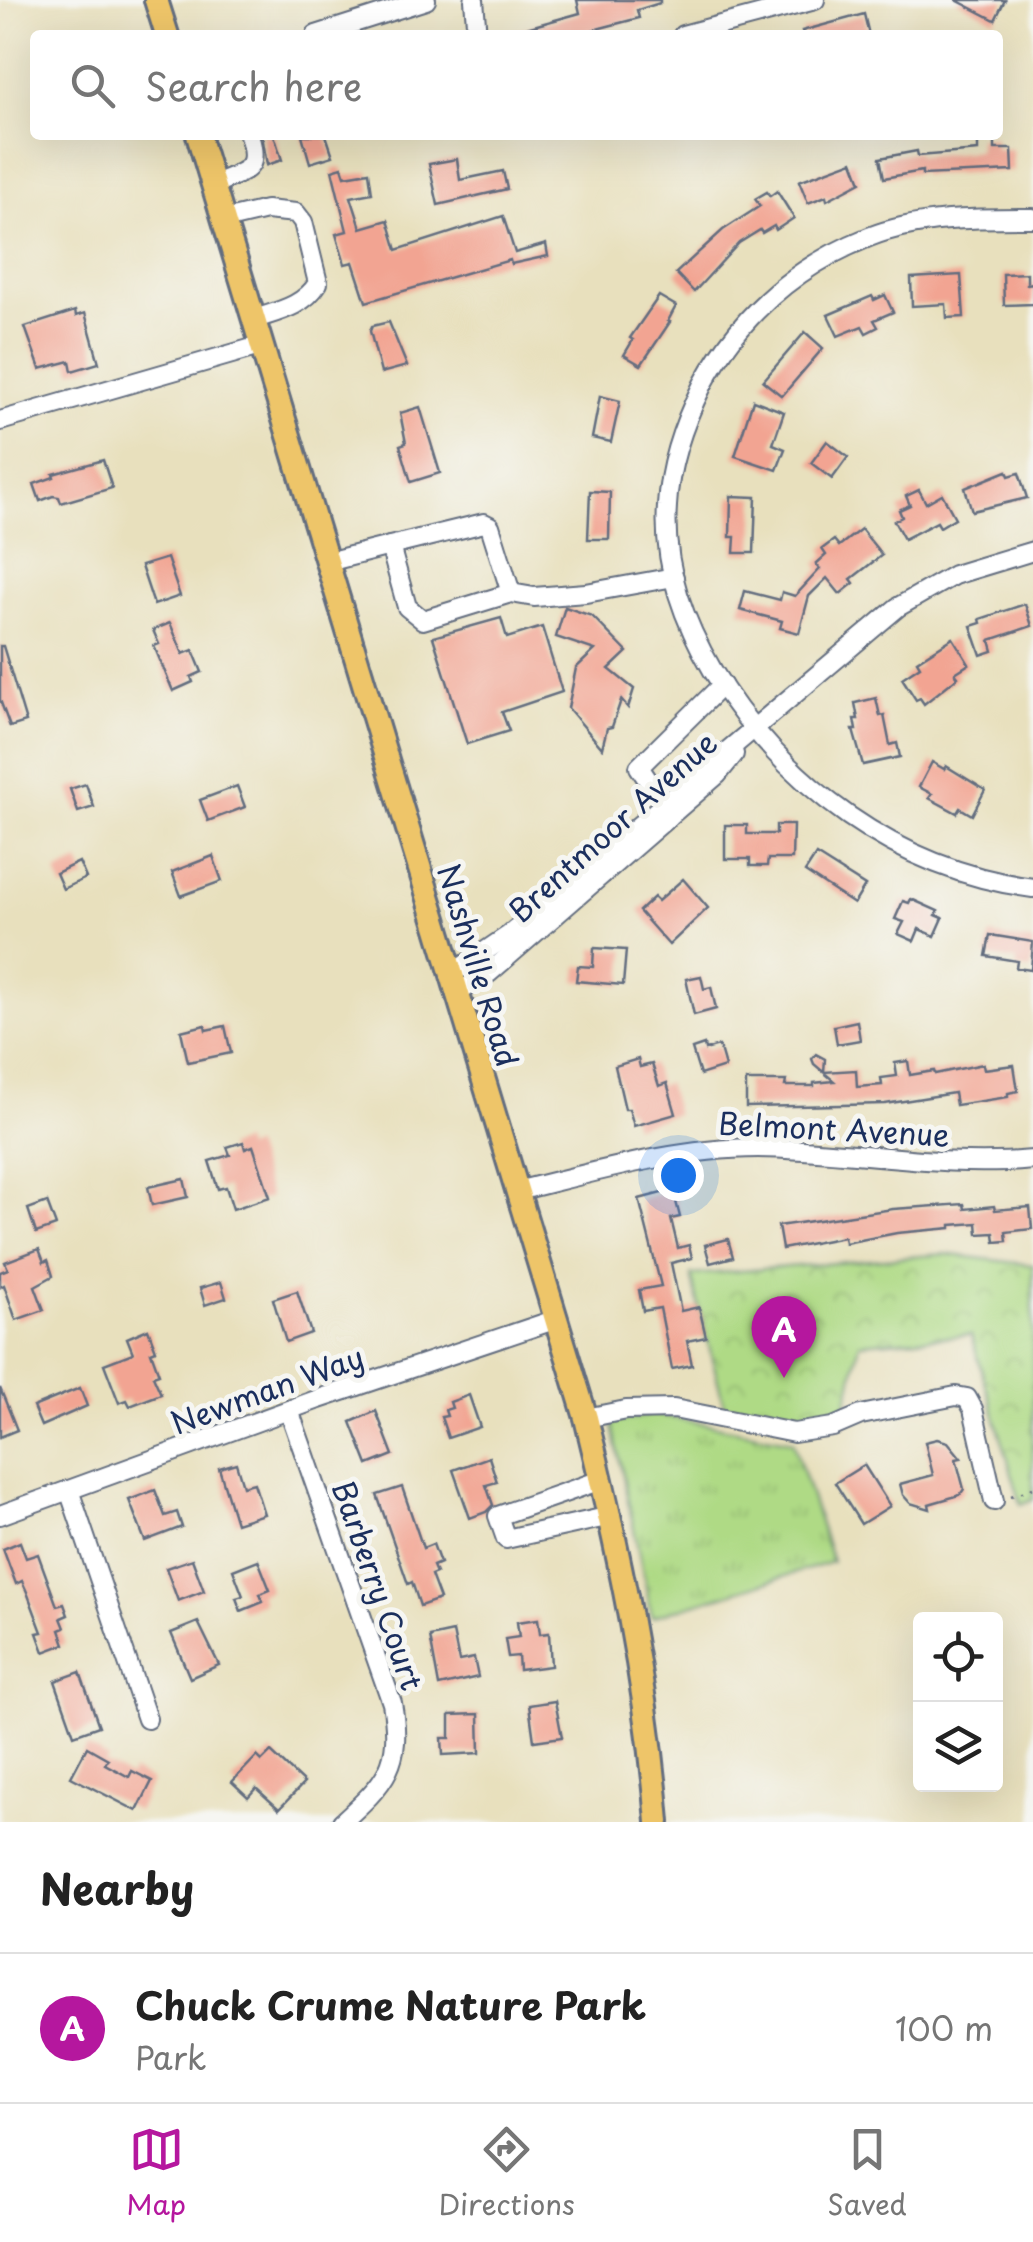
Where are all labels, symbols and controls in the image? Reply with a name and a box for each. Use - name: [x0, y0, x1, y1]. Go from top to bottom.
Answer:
- search box: [30, 30, 1003, 140]
- text: Search here: [145, 57, 362, 114]
- icon: search: [65, 58, 120, 113]
- street label: Brentmoor Avenue: [498, 720, 726, 932]
- street label: Nashville Road: [427, 858, 531, 1072]
- street label: Belmont Avenue: [717, 1099, 951, 1157]
- your location: [653, 1150, 704, 1201]
- pin: A: [752, 1296, 816, 1378]
- street label: Newman Way: [164, 1333, 370, 1445]
- street label: Barberry Court: [322, 1474, 436, 1696]
- map controls: [913, 1612, 1003, 1792]
- button: locate: [913, 1612, 1003, 1702]
- button: layers: [913, 1702, 1003, 1792]
- text: Nearby: [40, 1856, 194, 1919]
- text: Chuck Crume Nature Park: [135, 1976, 646, 2033]
- text: A: [60, 2004, 85, 2052]
- text: 100 m: [895, 2004, 993, 2052]
- text: Park: [135, 2033, 207, 2081]
- tab: Map: [126, 2122, 186, 2225]
- tab: Directions: [439, 2122, 575, 2225]
- tab: Saved: [827, 2122, 907, 2225]

